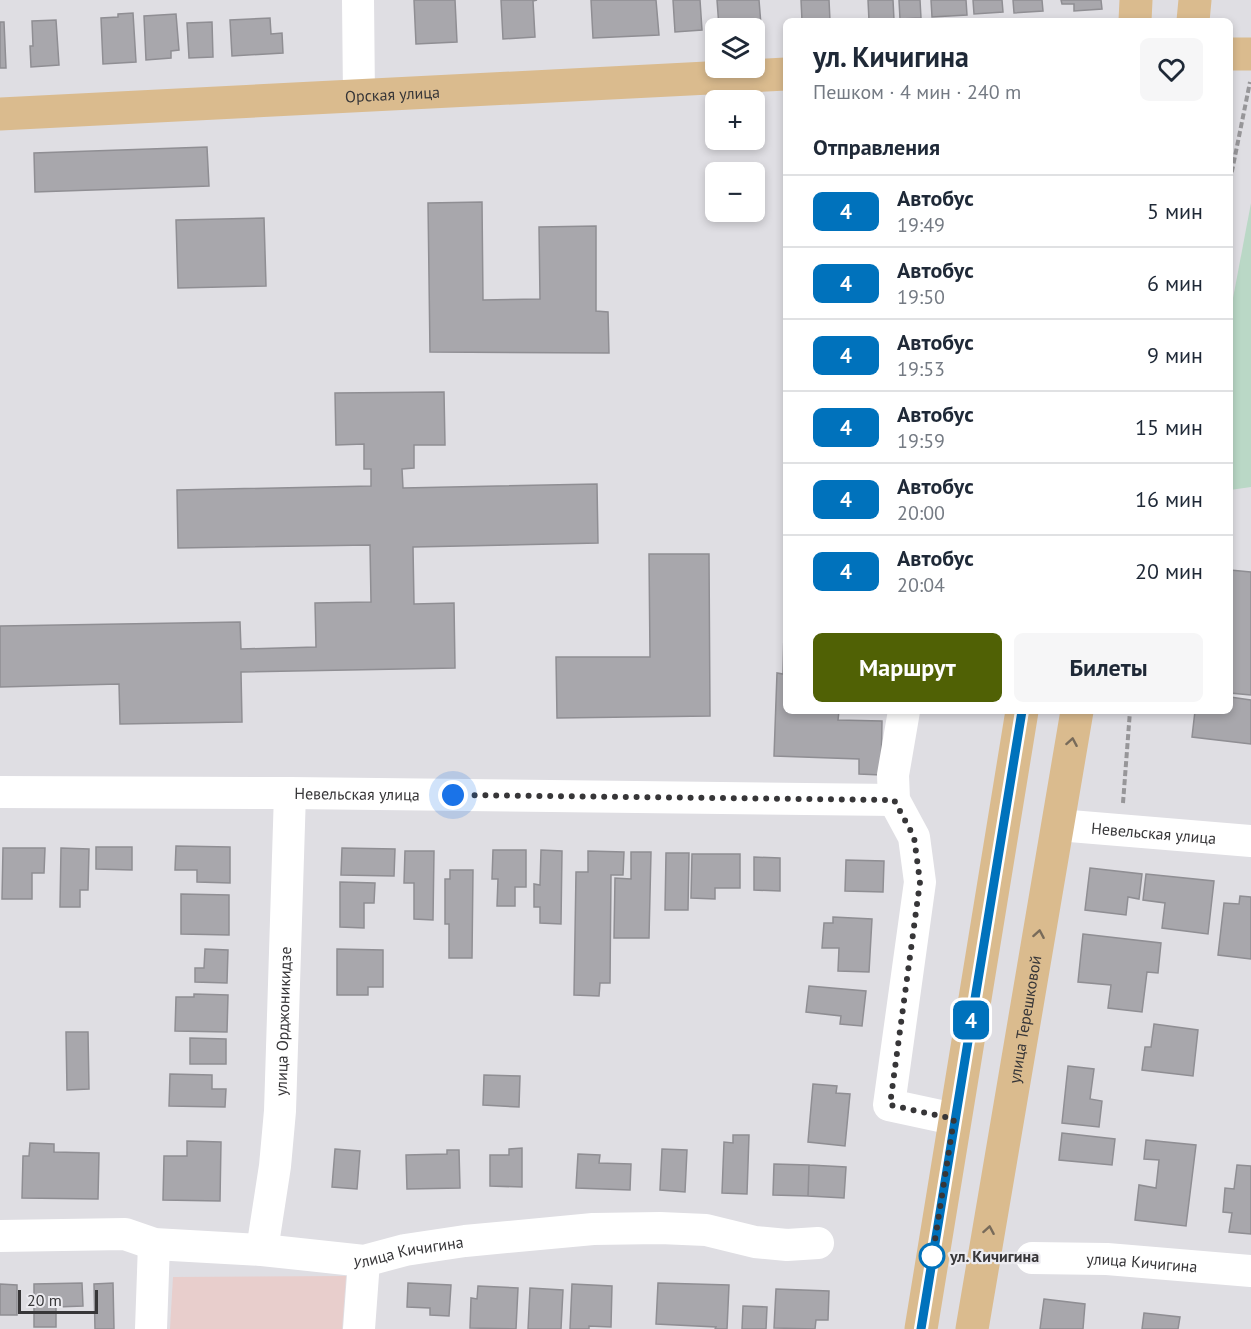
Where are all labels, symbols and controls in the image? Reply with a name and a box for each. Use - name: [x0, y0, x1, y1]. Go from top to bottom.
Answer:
- map controls: [705, 18, 765, 222]
- button: layers: [705, 18, 765, 78]
- text: ул. Кичигина: [813, 38, 969, 75]
- button: heart: [1140, 38, 1203, 101]
- text: Пешком · 4 мин · 240 m: [813, 79, 1021, 105]
- street label: Орская улица: [345, 82, 440, 106]
- button: +: [705, 90, 765, 150]
- text: Отправления: [813, 133, 940, 161]
- button: −: [705, 162, 765, 222]
- text: Автобус: [897, 184, 974, 212]
- text: 5 мин: [1147, 197, 1203, 225]
- text: 4: [840, 198, 852, 225]
- text: 19:49: [897, 212, 945, 238]
- text: Автобус: [897, 256, 974, 284]
- text: 6 мин: [1147, 269, 1203, 297]
- text: 4: [840, 270, 852, 297]
- text: 19:50: [897, 284, 945, 310]
- text: Автобус: [897, 328, 974, 356]
- text: 9 мин: [1147, 341, 1203, 369]
- text: 4: [840, 342, 852, 369]
- text: 19:53: [897, 356, 945, 382]
- text: Автобус: [897, 400, 974, 428]
- text: 15 мин: [1135, 413, 1203, 441]
- text: 4: [840, 414, 852, 441]
- text: 19:59: [897, 428, 945, 454]
- text: Автобус: [897, 472, 974, 500]
- text: 16 мин: [1135, 485, 1203, 513]
- text: 4: [840, 486, 852, 513]
- text: 20:00: [897, 500, 945, 526]
- text: Автобус: [897, 544, 974, 572]
- text: 20 мин: [1135, 557, 1203, 585]
- text: 4: [840, 558, 852, 585]
- text: 20:04: [897, 572, 945, 598]
- button: Маршрут: [813, 633, 1002, 702]
- button: Билеты: [1014, 633, 1203, 702]
- one-way arrow: [1065, 737, 1077, 747]
- your location: [438, 780, 468, 810]
- street label: Невельская улица: [294, 783, 420, 805]
- street label: Невельская улица: [1090, 818, 1217, 848]
- one-way arrow: [1032, 930, 1045, 940]
- street label: улица Орджоникидзе: [270, 946, 295, 1096]
- street label: улица Терешковой: [1004, 954, 1045, 1085]
- line badge: 4: [952, 1000, 990, 1040]
- text: 4: [965, 1007, 977, 1034]
- one-way arrow: [982, 1225, 994, 1235]
- street label: улица Кичигина: [353, 1231, 465, 1272]
- marker: ул. Кичигина: [919, 1243, 945, 1269]
- place label: ул. Кичигина: [949, 1246, 1039, 1266]
- street label: улица Кичигина: [1086, 1249, 1198, 1276]
- scale bar: [18, 1287, 98, 1314]
- text: 20 m: [27, 1290, 62, 1310]

